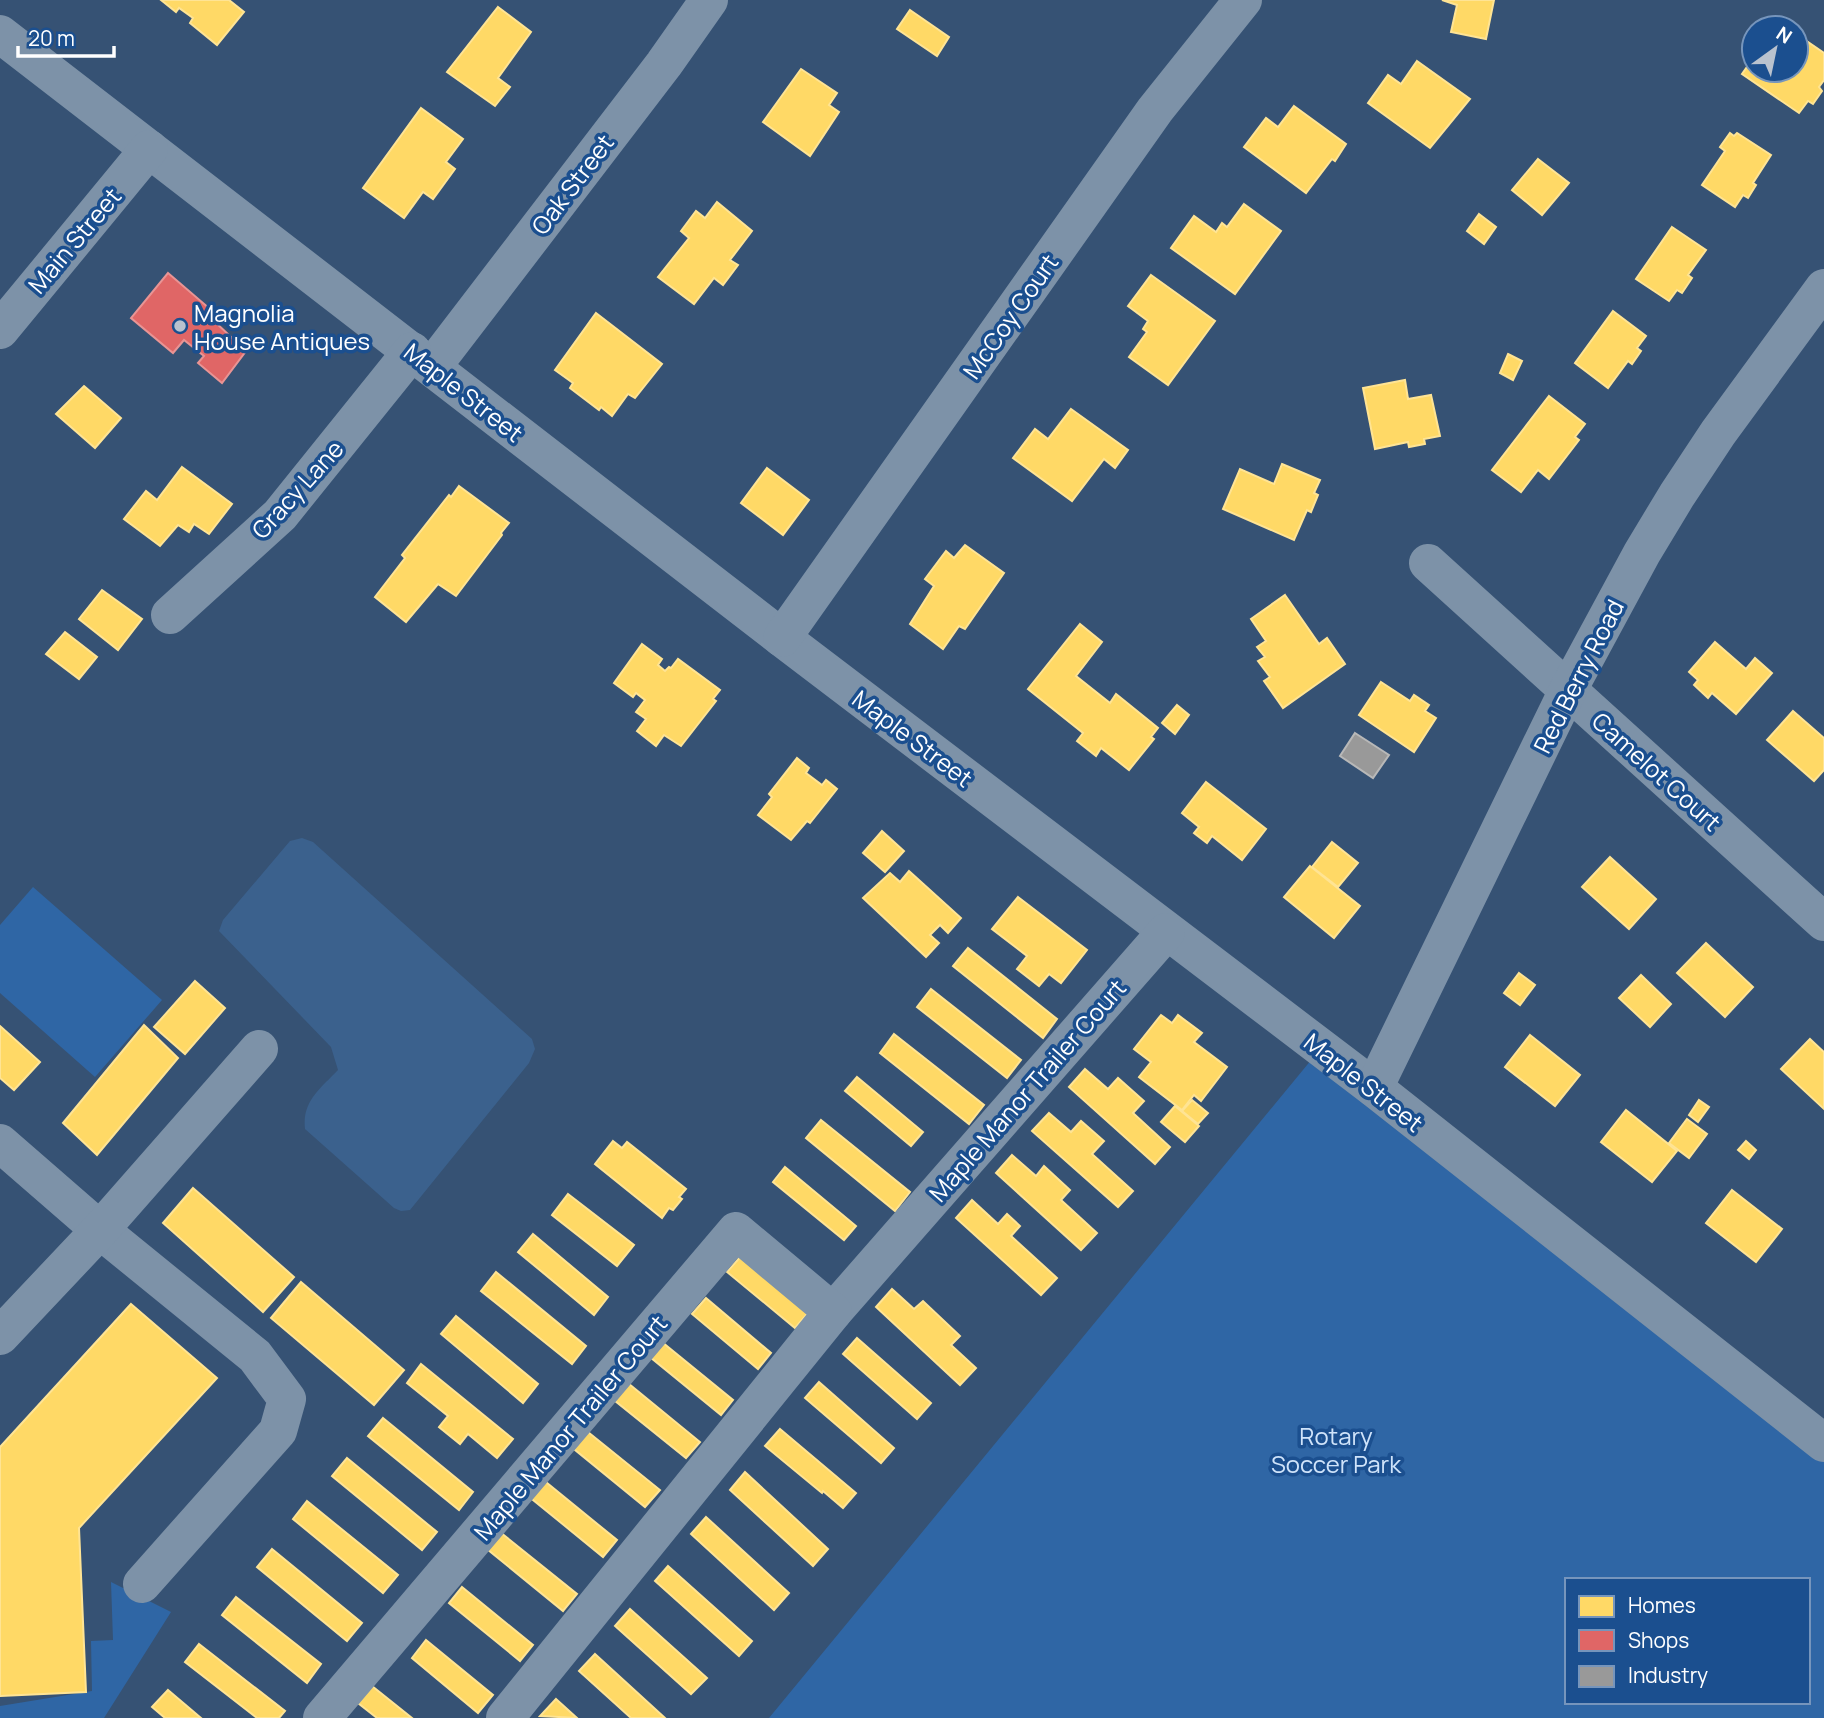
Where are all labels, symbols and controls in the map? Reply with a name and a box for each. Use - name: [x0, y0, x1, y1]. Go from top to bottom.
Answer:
- scale bar: [18, 14, 114, 58]
- north arrow: [1740, 14, 1810, 84]
- text: N: [1771, 20, 1797, 49]
- text: 20 m: [28, 24, 75, 52]
- street label: Oak Street: [523, 127, 621, 241]
- street label: Main Street: [20, 180, 128, 300]
- street label: McCoy Court: [955, 247, 1065, 385]
- place label: Magnolia House Antiques: [194, 296, 370, 357]
- marker: Magnolia House Antiques: [172, 318, 188, 334]
- street label: Maple Street: [398, 335, 530, 449]
- street label: Gracy Lane: [244, 432, 350, 546]
- street label: Red Berry Road: [1525, 593, 1631, 759]
- street label: Maple Street: [846, 682, 980, 794]
- street label: Camelot Court: [1585, 704, 1729, 838]
- street label: Maple Manor Trailer Court: [921, 972, 1133, 1208]
- street label: Maple Street: [1298, 1025, 1430, 1139]
- street label: Maple Manor Trailer Court: [466, 1307, 674, 1547]
- park label: Rotary Soccer Park: [1271, 1419, 1402, 1480]
- legend: [1565, 1578, 1810, 1704]
- text: Homes: [1628, 1591, 1696, 1619]
- text: Shops: [1628, 1626, 1689, 1654]
- text: Industry: [1628, 1661, 1708, 1689]

